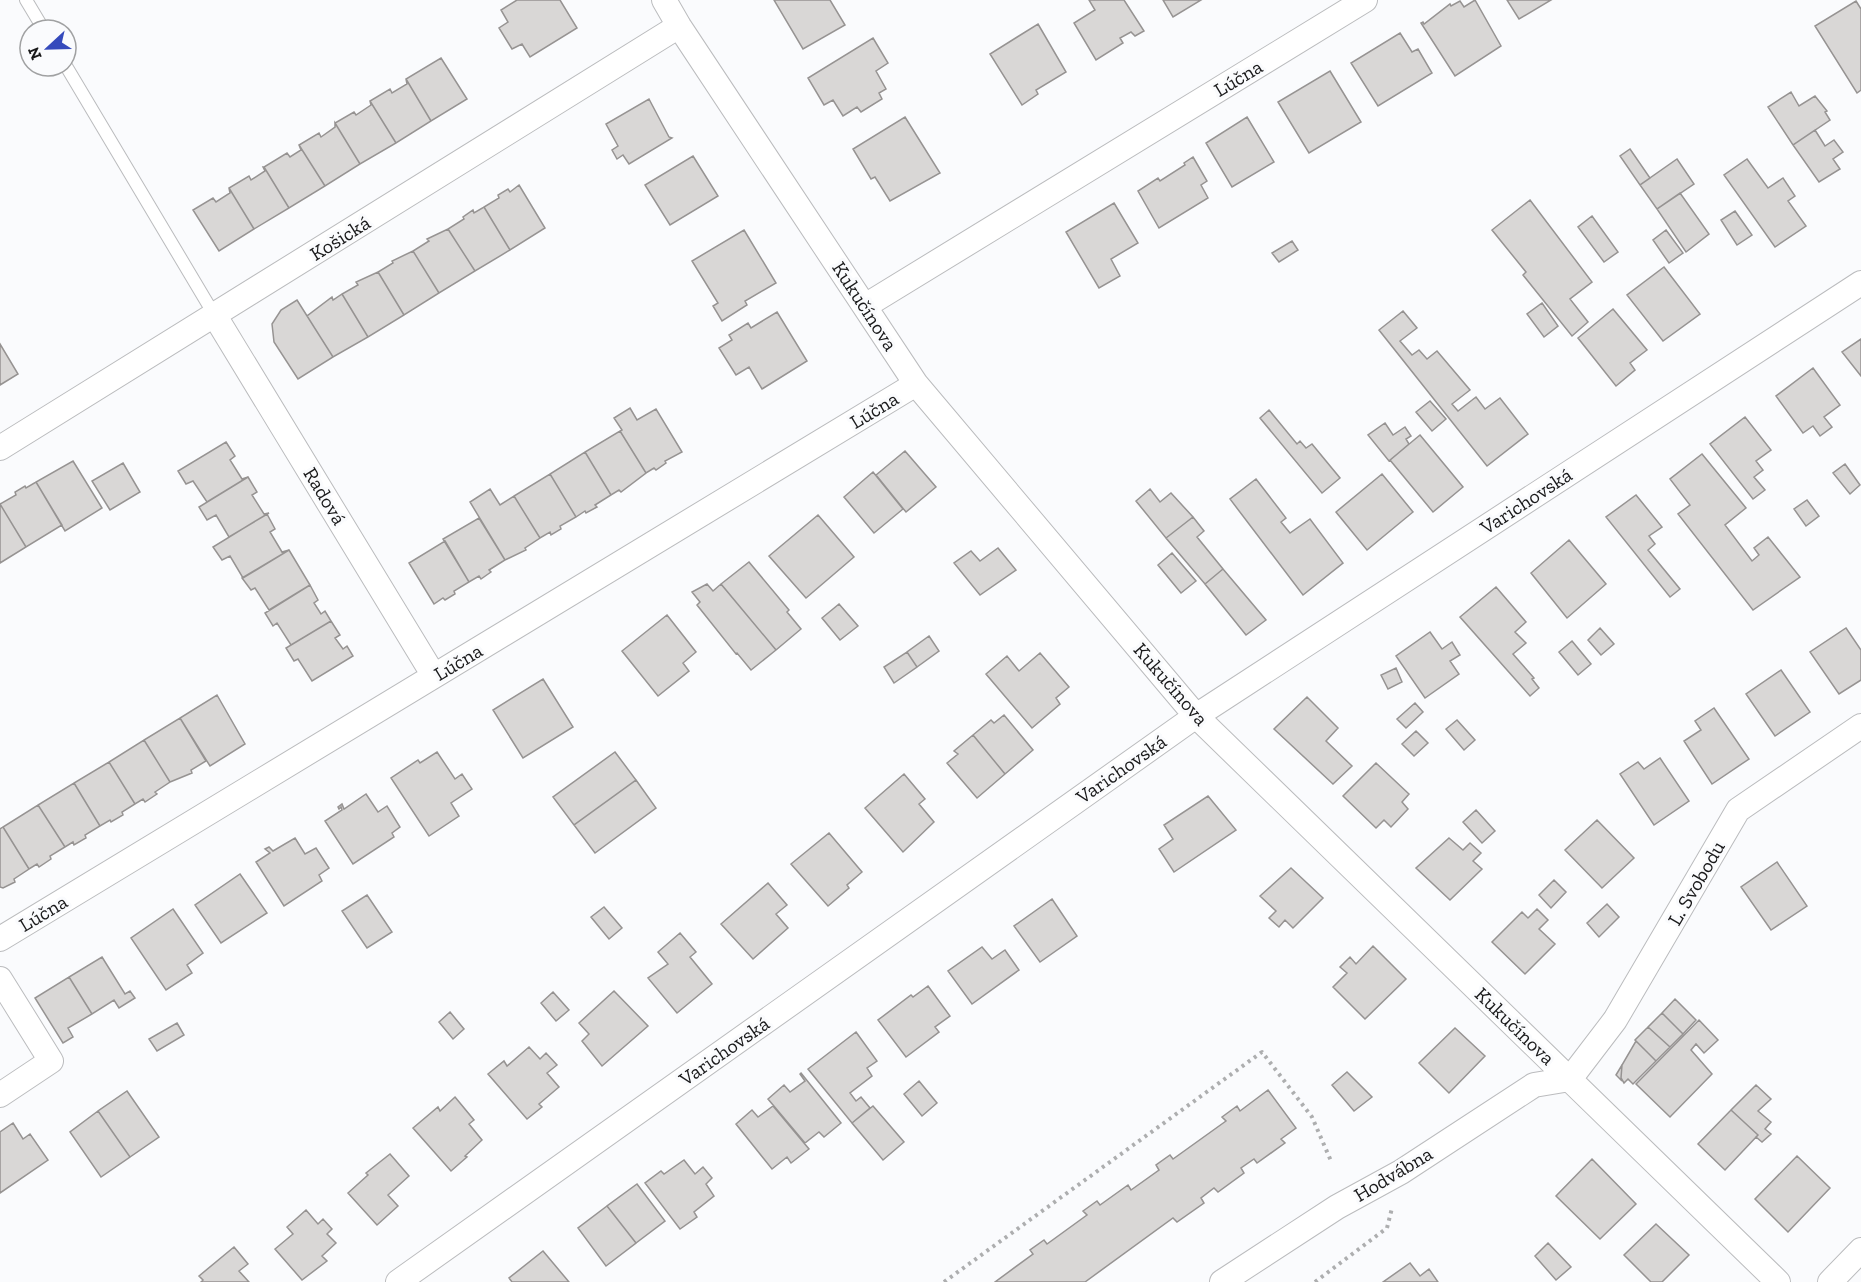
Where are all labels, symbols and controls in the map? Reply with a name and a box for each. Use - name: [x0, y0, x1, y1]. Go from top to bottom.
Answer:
- north arrow: [18, 18, 78, 78]
- text: N: [23, 44, 46, 63]
- street label: Lúčna: [1209, 54, 1267, 102]
- street label: Košická: [305, 210, 375, 266]
- street label: Kukučínova: [827, 257, 903, 355]
- street label: Lúčna: [845, 386, 903, 434]
- street label: Varichovská: [1475, 462, 1577, 540]
- street label: Radová: [299, 463, 352, 529]
- street label: Lúčna: [429, 638, 487, 686]
- street label: Kukučínova: [1129, 638, 1214, 730]
- street label: Varichovská: [1070, 729, 1171, 809]
- street label: L. Svobodu: [1662, 837, 1730, 929]
- street label: Lúčna: [14, 889, 72, 937]
- street label: Kukučínova: [1470, 982, 1560, 1070]
- street label: Varichovská: [673, 1011, 774, 1091]
- street label: Hodvábna: [1349, 1141, 1437, 1207]

